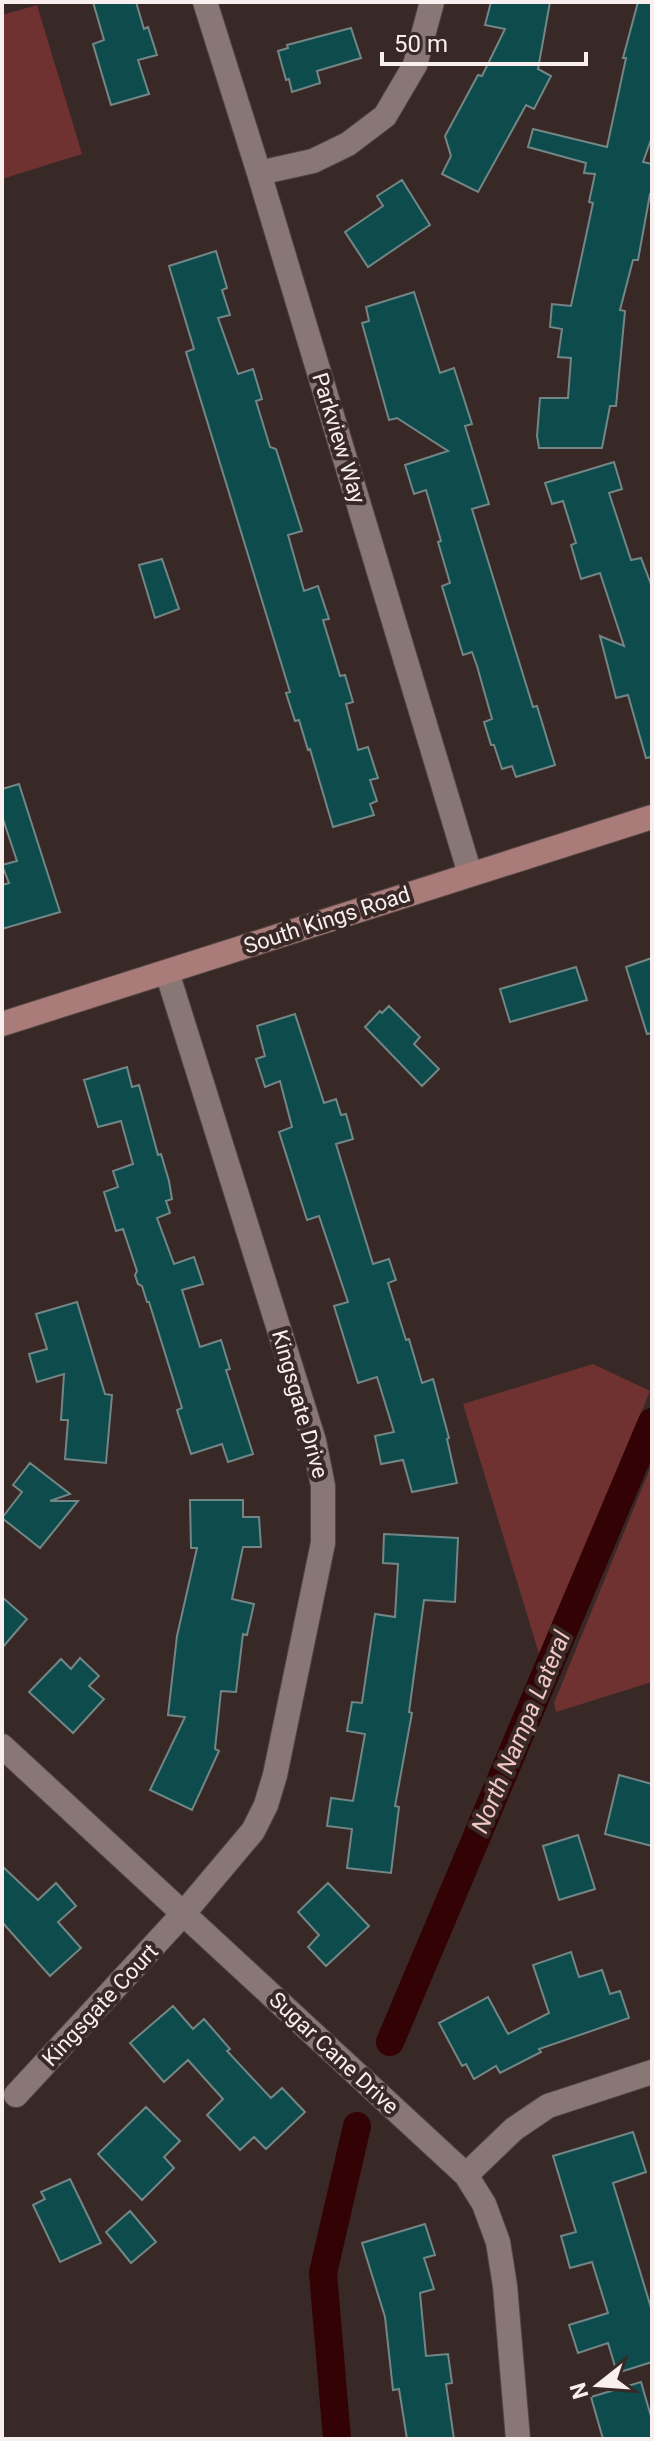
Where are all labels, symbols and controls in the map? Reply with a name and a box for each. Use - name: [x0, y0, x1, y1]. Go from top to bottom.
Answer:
- scale bar: [382, 16, 586, 66]
- text: 50 m: [394, 30, 448, 58]
- street label: Parkview Way: [307, 370, 371, 507]
- street label: South Kings Road: [241, 881, 413, 959]
- street label: Kingsgate Drive: [267, 1327, 333, 1481]
- water label: North Nampa Lateral: [466, 1626, 576, 1837]
- street label: Kingsgate Court: [37, 1939, 163, 2071]
- street label: Sugar Cane Drive: [264, 1987, 404, 2119]
- north arrow: [558, 2345, 638, 2425]
- text: N: [565, 2380, 594, 2402]

